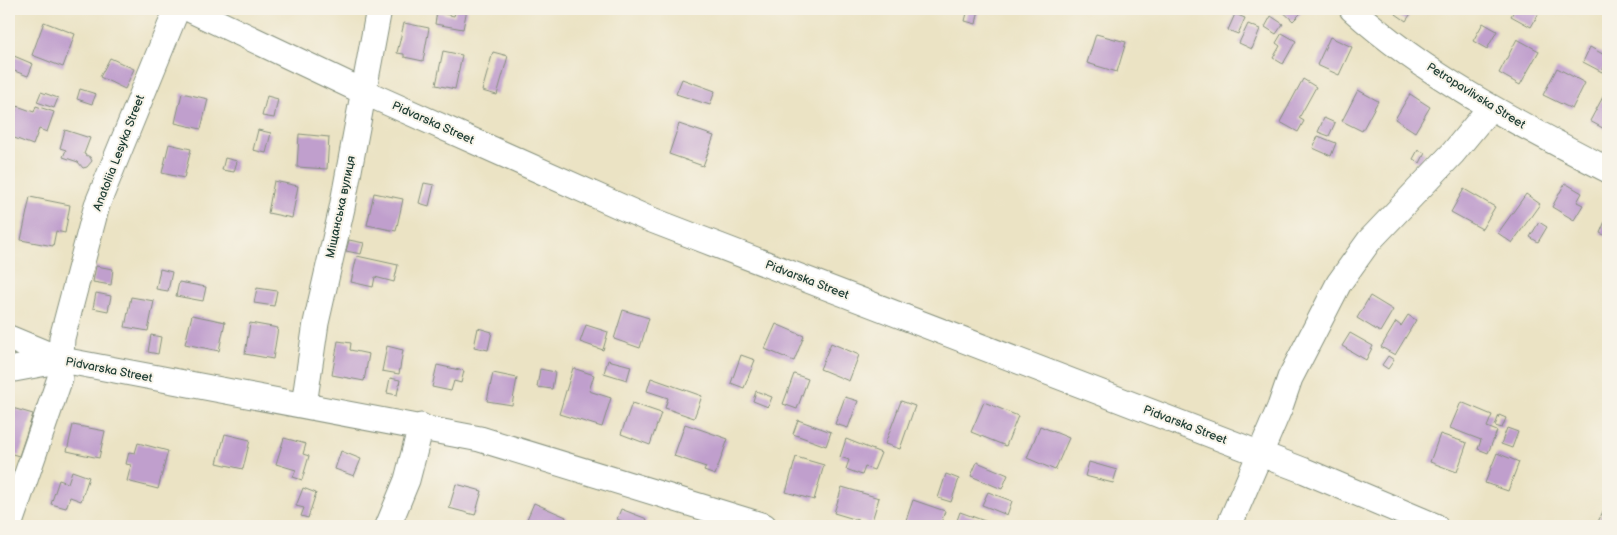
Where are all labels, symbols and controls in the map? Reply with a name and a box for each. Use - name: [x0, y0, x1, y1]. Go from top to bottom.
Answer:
- street label: Petropavlivska Street: [1424, 60, 1528, 133]
- street label: Anatoliia Lesyka Street: [90, 93, 148, 213]
- street label: Pidvarska Street: [390, 98, 477, 148]
- street label: Міщанська вулиця: [323, 154, 359, 259]
- street label: Pidvarska Street: [763, 257, 851, 303]
- street label: Pidvarska Street: [64, 354, 154, 386]
- street label: Pidvarska Street: [1141, 402, 1229, 448]

